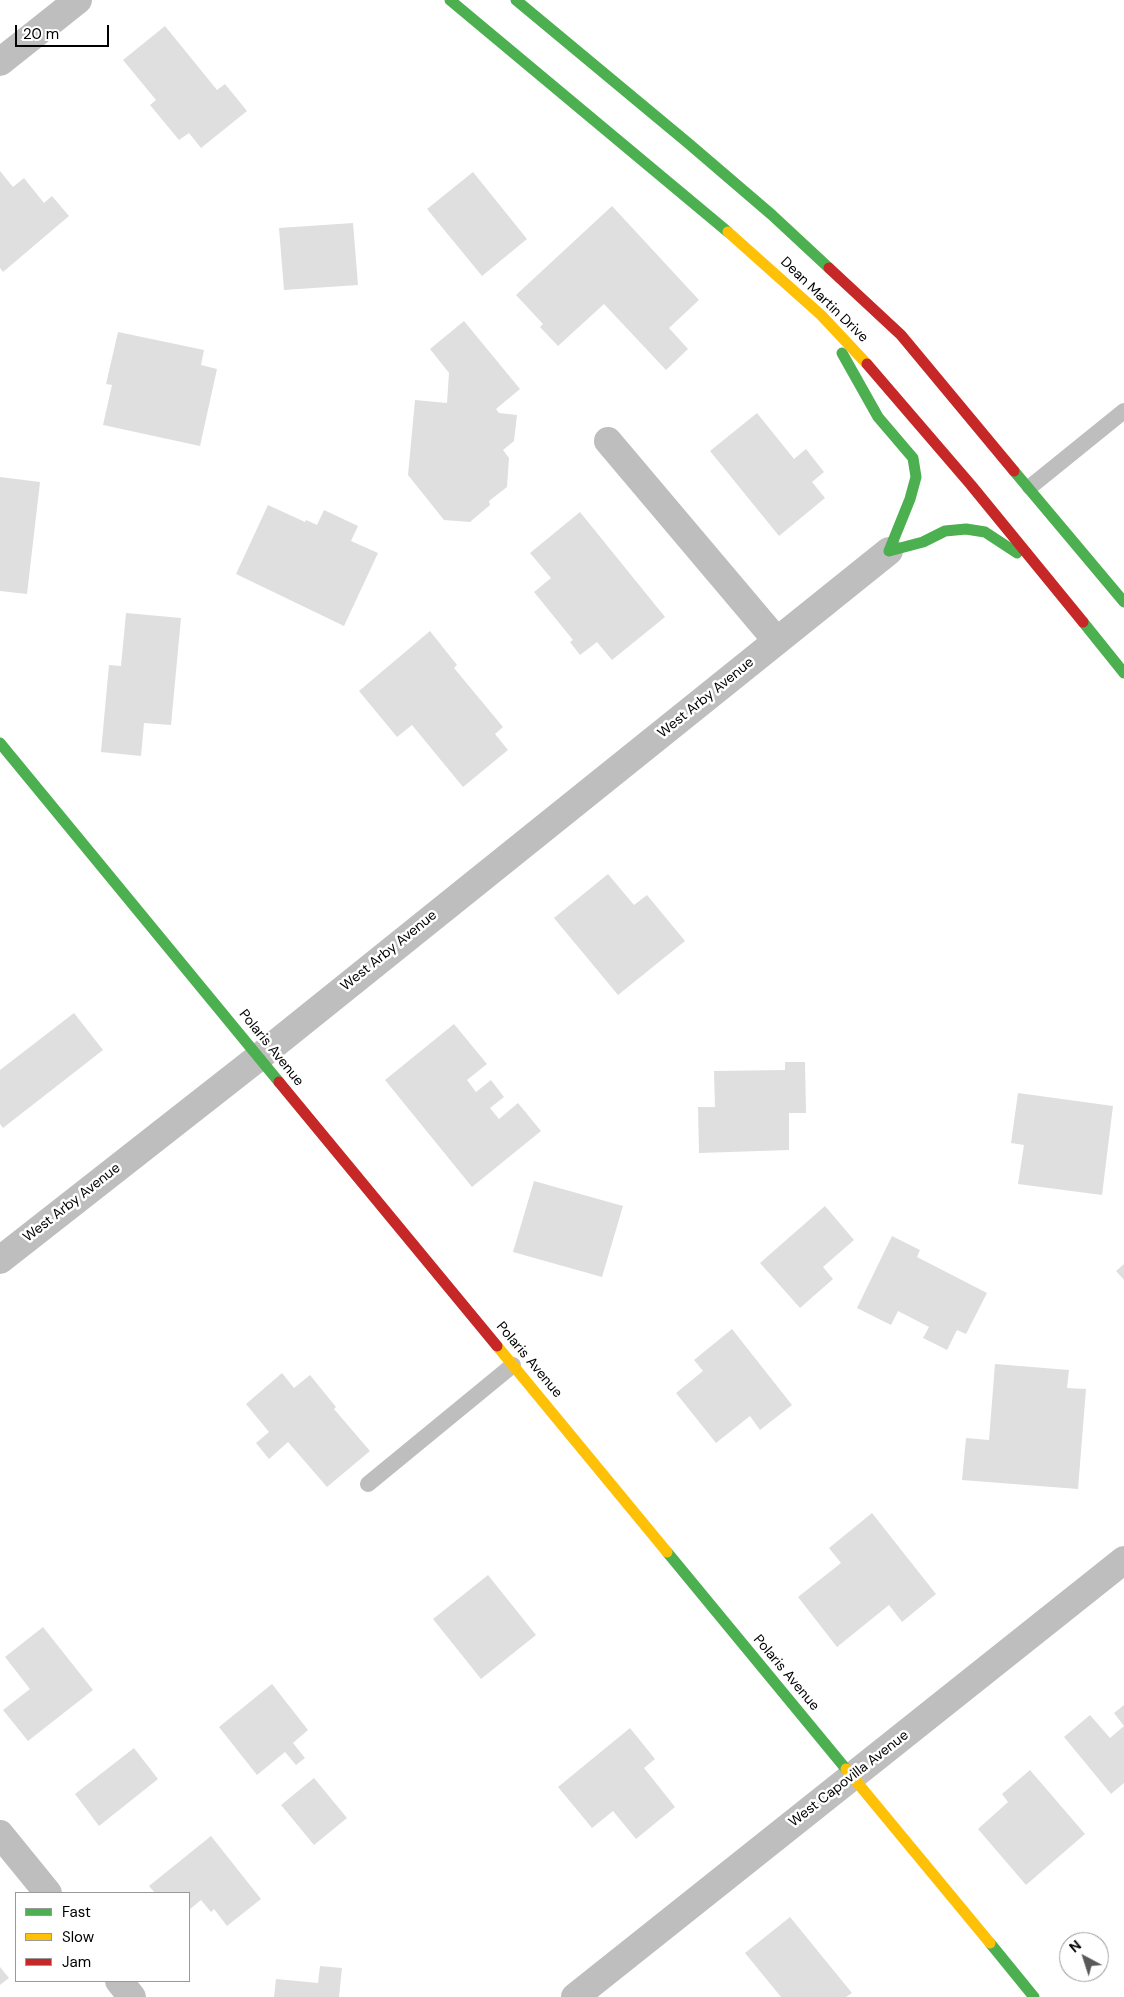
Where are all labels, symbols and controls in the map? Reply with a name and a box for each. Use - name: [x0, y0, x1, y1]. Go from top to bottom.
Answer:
- scale bar: [18, 15, 111, 47]
- text: 20 m: [23, 24, 59, 44]
- street label: Dean Martin Drive: [777, 254, 871, 346]
- street label: West Arby Avenue: [655, 654, 757, 742]
- street label: West Arby Avenue: [338, 907, 440, 995]
- street label: Polaris Avenue: [235, 1006, 307, 1090]
- street label: West Arby Avenue: [20, 1160, 124, 1246]
- street label: Polaris Avenue: [492, 1319, 566, 1401]
- street label: Polaris Avenue: [749, 1632, 823, 1714]
- street label: West Capovilla Avenue: [786, 1727, 912, 1831]
- legend: [15, 1892, 190, 1982]
- text: Fast: [62, 1902, 91, 1922]
- text: Slow: [62, 1927, 94, 1947]
- north arrow: [1059, 1932, 1109, 1982]
- text: N: [1065, 1936, 1085, 1956]
- text: Jam: [62, 1952, 91, 1972]

